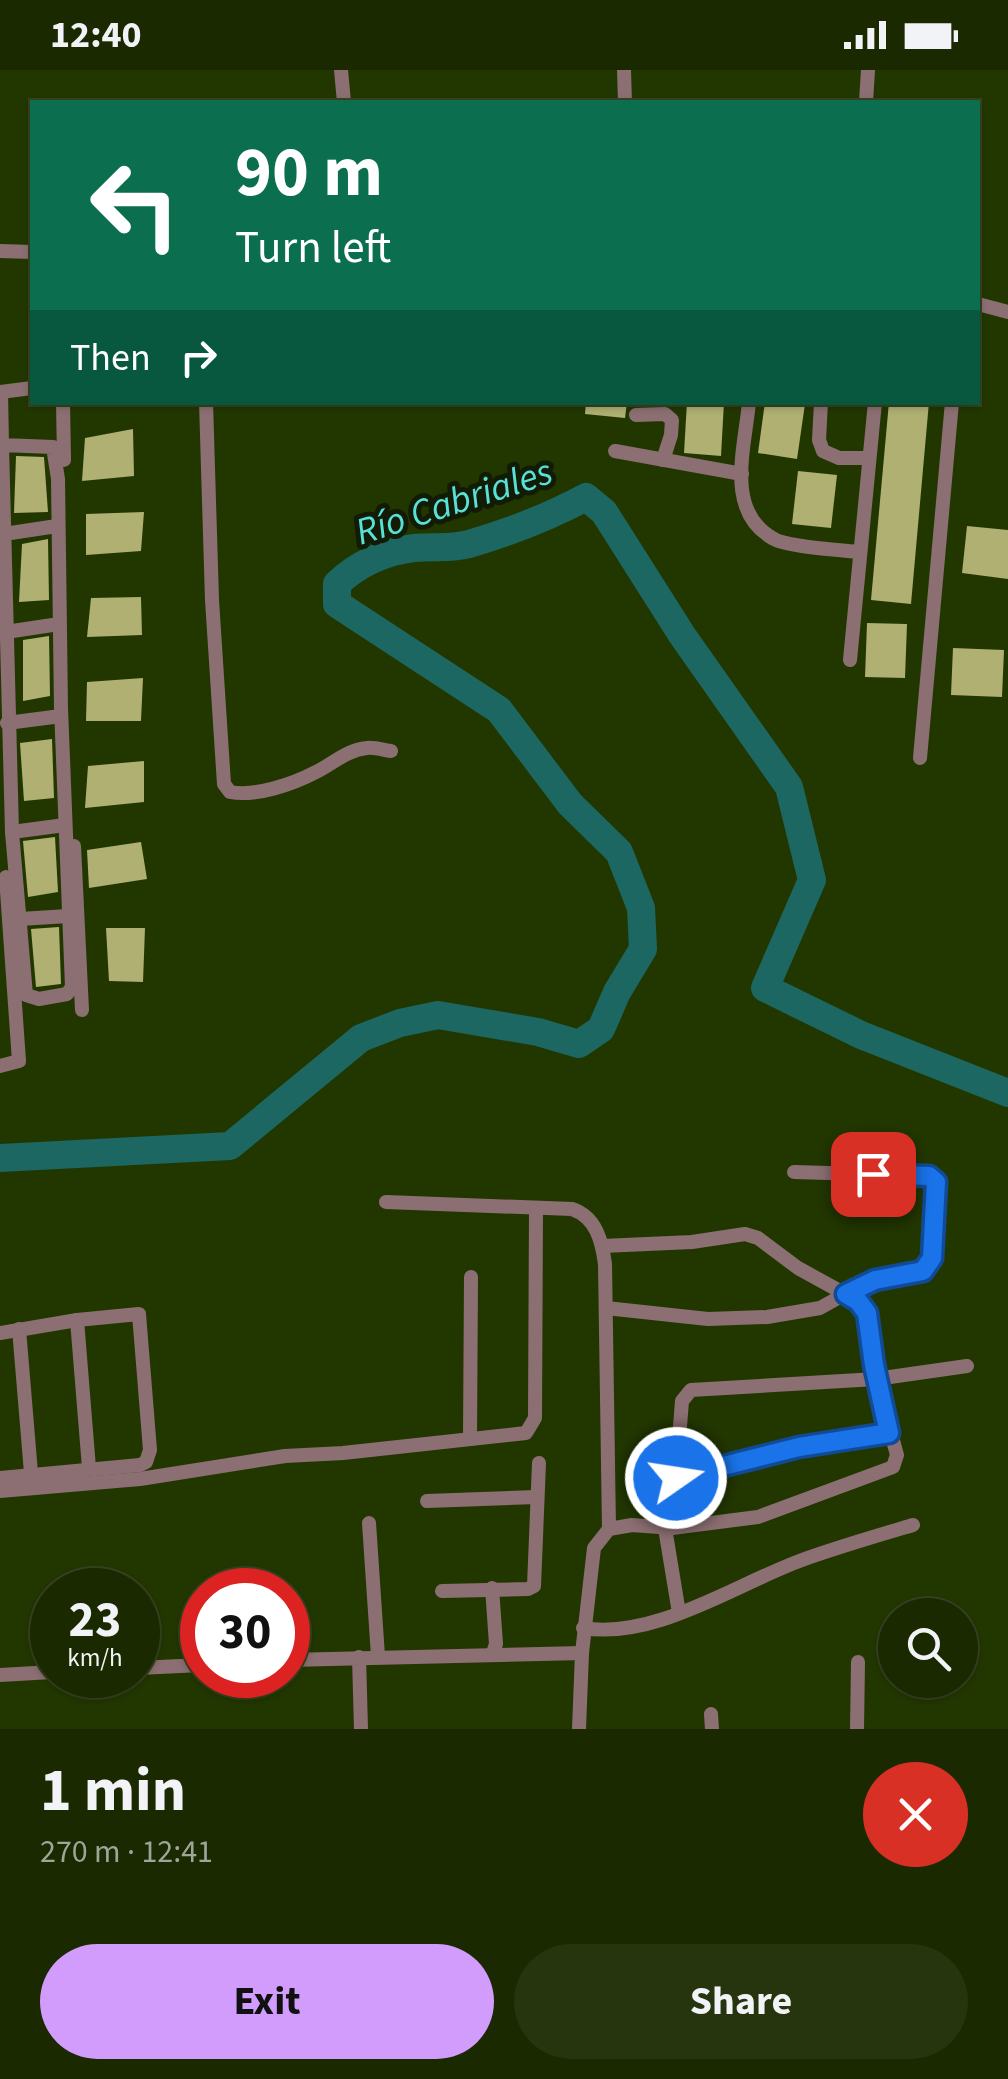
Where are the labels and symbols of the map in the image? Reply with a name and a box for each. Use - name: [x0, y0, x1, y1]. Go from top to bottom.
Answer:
- water label: Río Cabriales: [349, 445, 559, 559]
- pin: [831, 1132, 916, 1217]
- position arrow: [624, 1426, 728, 1530]
- speed limit sign: 30: [180, 1568, 310, 1698]

